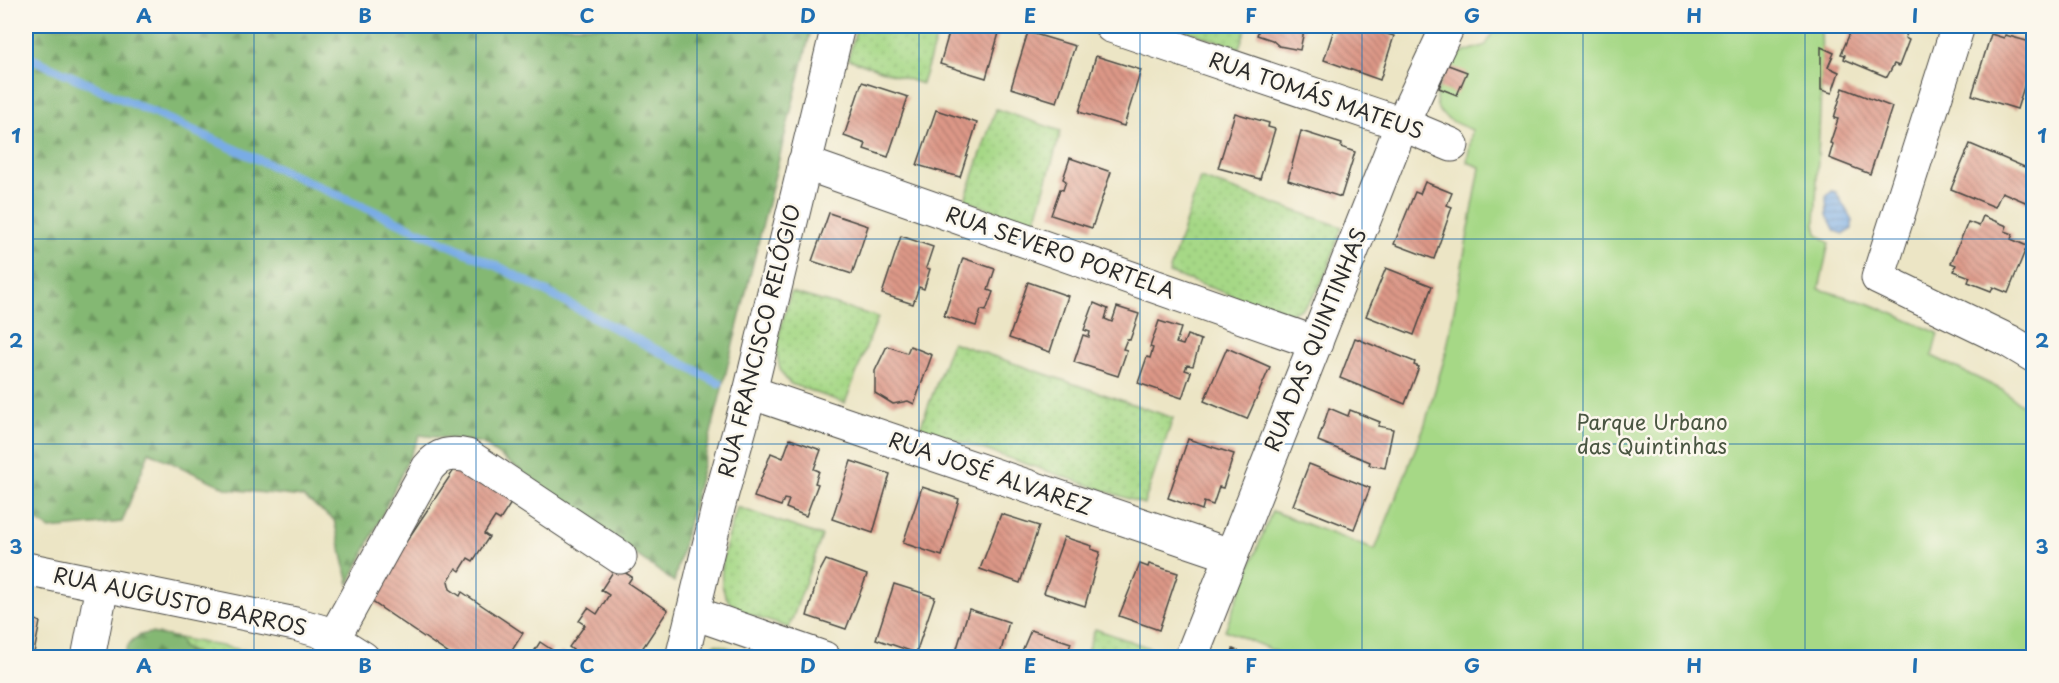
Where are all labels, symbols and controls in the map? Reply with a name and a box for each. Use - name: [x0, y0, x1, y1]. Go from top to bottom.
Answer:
- text: A: [136, 0, 152, 30]
- text: B: [358, 0, 372, 30]
- text: C: [579, 0, 595, 30]
- text: D: [800, 0, 816, 30]
- text: E: [1024, 0, 1036, 30]
- text: F: [1245, 0, 1257, 30]
- text: G: [1464, 0, 1480, 30]
- text: H: [1686, 0, 1702, 30]
- text: I: [1912, 0, 1918, 30]
- street label: RUA TOMÁS MATEUS: [1205, 42, 1428, 146]
- text: 1: [11, 120, 21, 150]
- text: 1: [2037, 120, 2047, 150]
- street label: RUA SEVERO PORTELA: [942, 197, 1180, 305]
- street label: RUA FRANCISCO RELÓGIO: [709, 200, 808, 481]
- street label: RUA DAS QUINTINHAS: [1255, 223, 1374, 456]
- text: 2: [9, 325, 23, 355]
- text: 2: [2035, 325, 2049, 355]
- park label: Parque Urbano das Quintinhas: [1576, 405, 1728, 461]
- street label: RUA JOSÉ ALVAREZ: [885, 422, 1097, 522]
- text: 3: [9, 531, 23, 561]
- text: 3: [2035, 531, 2049, 561]
- street label: RUA AUGUSTO BARROS: [51, 558, 310, 643]
- text: A: [136, 650, 152, 680]
- text: B: [358, 650, 372, 680]
- text: C: [579, 650, 595, 680]
- text: D: [800, 650, 816, 680]
- text: E: [1024, 650, 1036, 680]
- text: F: [1245, 650, 1257, 680]
- text: G: [1464, 650, 1480, 680]
- text: H: [1686, 650, 1702, 680]
- text: I: [1912, 650, 1918, 680]

